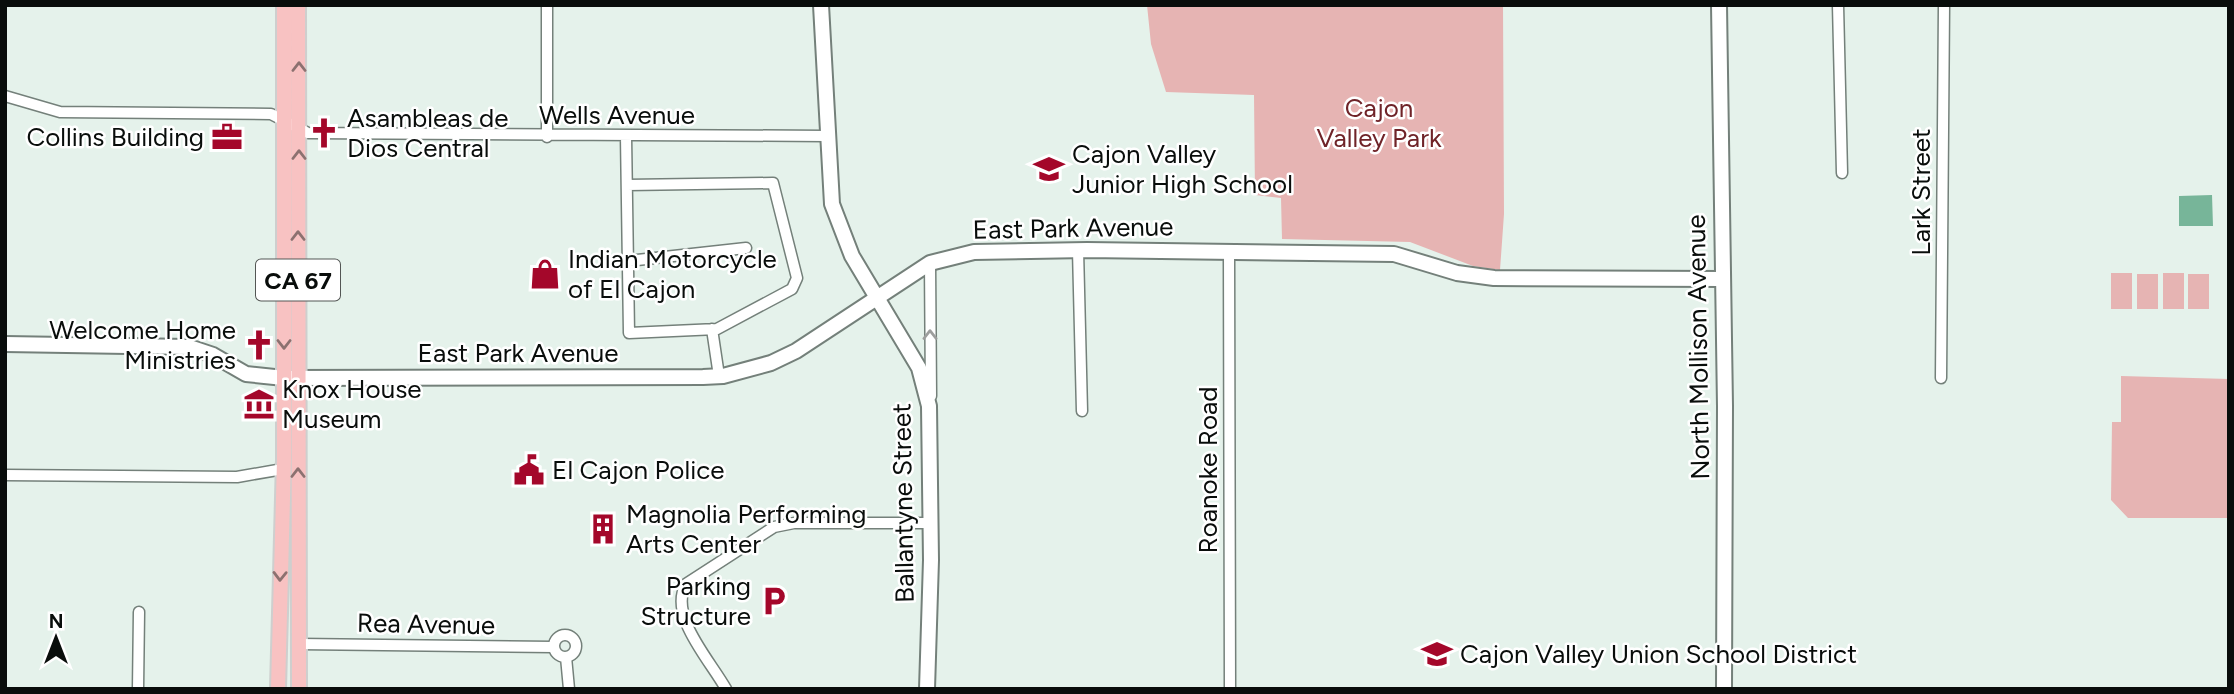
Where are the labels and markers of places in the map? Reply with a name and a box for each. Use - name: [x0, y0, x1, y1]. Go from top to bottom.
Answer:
- place label: Asambleas de Dios Central: [347, 102, 509, 164]
- church icon: Asambleas de Dios Central: [307, 116, 341, 150]
- office icon: Collins Building: [210, 120, 244, 154]
- place label: Collins Building: [26, 121, 204, 153]
- place label: Cajon Valley Junior High School: [1072, 138, 1293, 200]
- school or university icon: Cajon Valley Junior High School: [1032, 152, 1066, 186]
- place label: Indian Motorcycle of El Cajon: [568, 243, 777, 305]
- shop icon: Indian Motorcycle of El Cajon: [528, 257, 562, 291]
- place label: Welcome Home Ministries: [49, 314, 236, 376]
- church icon: Welcome Home Ministries: [242, 328, 276, 362]
- place label: Knox House Museum: [282, 373, 421, 435]
- museum icon: Knox House Museum: [242, 387, 276, 421]
- public building icon: El Cajon Police: [512, 453, 546, 487]
- place label: El Cajon Police: [552, 454, 724, 486]
- place label: Magnolia Performing Arts Center: [626, 498, 867, 560]
- building icon: Magnolia Performing Arts Center: [586, 512, 620, 546]
- place label: Parking Structure: [641, 570, 751, 632]
- parking icon: Parking Structure: [757, 584, 791, 618]
- school or university icon: Cajon Valley Union School District: [1420, 637, 1454, 671]
- place label: Cajon Valley Union School District: [1460, 638, 1857, 670]

